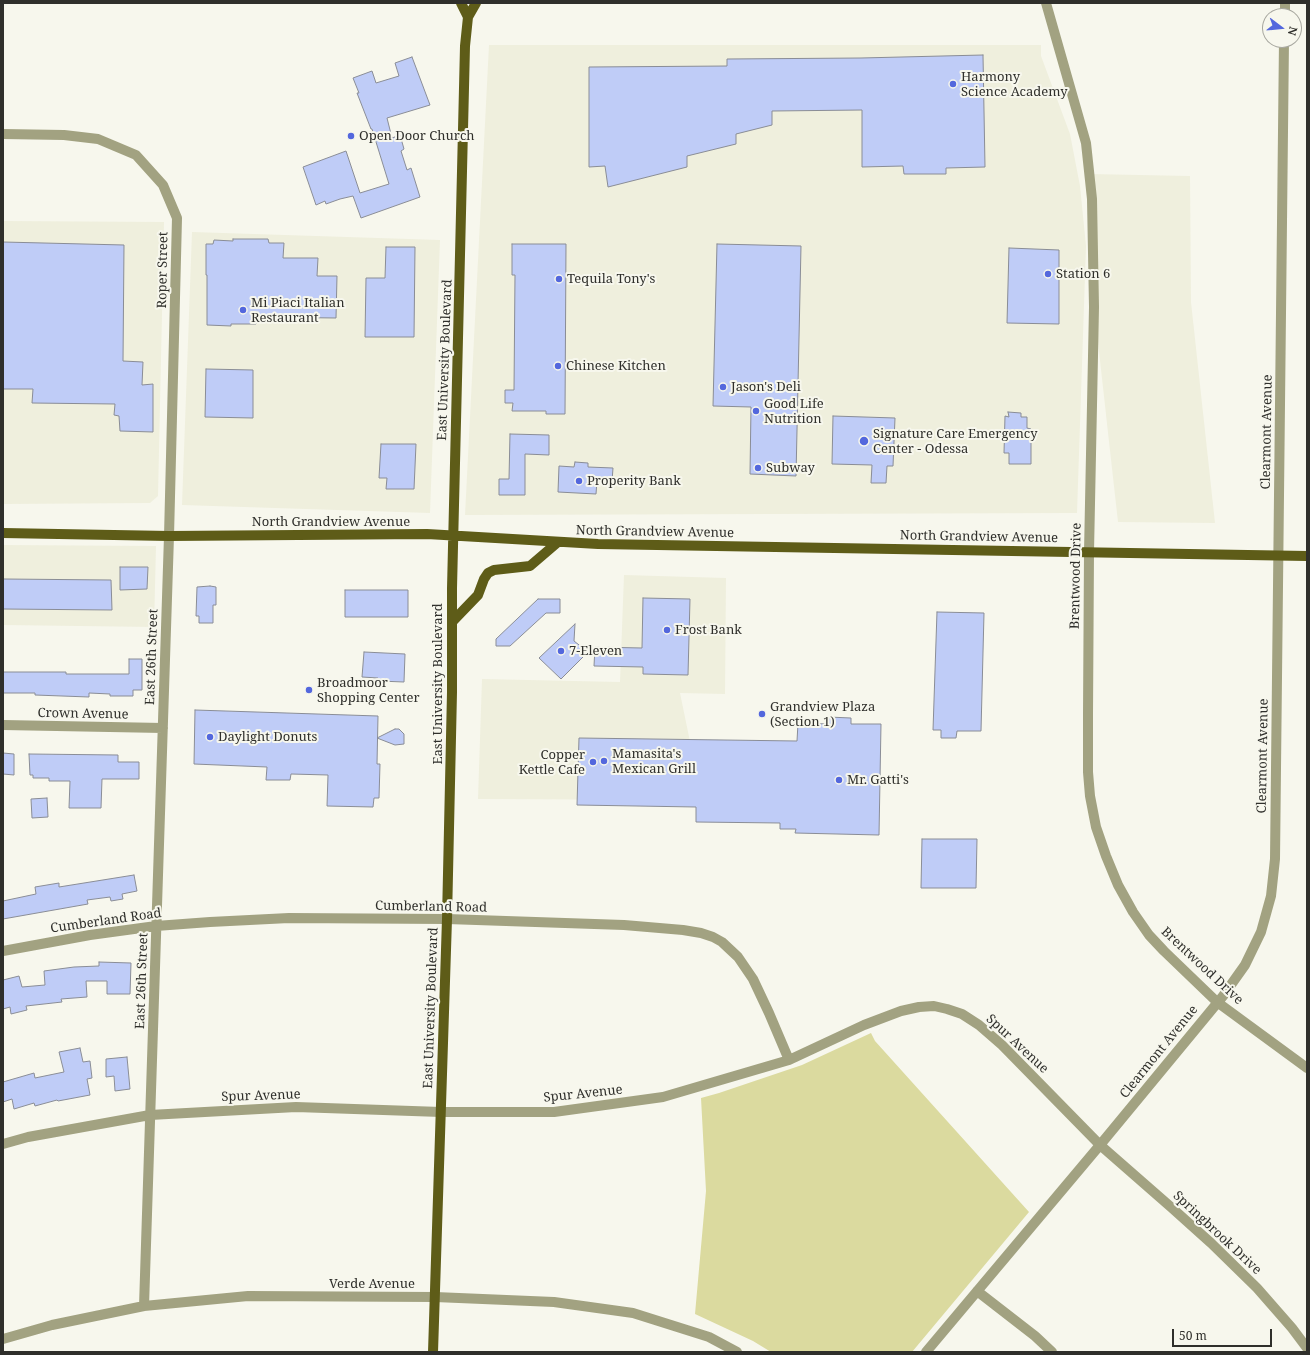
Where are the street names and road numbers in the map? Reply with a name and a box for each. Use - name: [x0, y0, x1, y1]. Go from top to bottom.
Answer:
- street label: Roper Street: [155, 232, 171, 308]
- street label: East University Boulevard: [434, 279, 456, 441]
- street label: Clearmont Avenue: [1258, 374, 1276, 490]
- street label: North Grandview Avenue: [252, 514, 410, 530]
- street label: North Grandview Avenue: [576, 523, 734, 541]
- street label: Brentwood Drive: [1067, 523, 1085, 629]
- street label: North Grandview Avenue: [900, 528, 1058, 546]
- street label: East University Boulevard: [430, 603, 446, 765]
- street label: East 26th Street: [143, 609, 161, 705]
- street label: Clearmont Avenue: [1254, 698, 1272, 814]
- street label: Crown Avenue: [37, 705, 129, 723]
- street label: Cumberland Road: [375, 898, 487, 916]
- street label: Cumberland Road: [49, 905, 163, 937]
- street label: Brentwood Drive: [1158, 924, 1246, 1008]
- street label: East University Boulevard: [420, 927, 442, 1089]
- street label: East 26th Street: [133, 933, 151, 1029]
- street label: Clearmont Avenue: [1117, 1002, 1201, 1102]
- street label: Spur Avenue: [983, 1011, 1051, 1077]
- street label: Spur Avenue: [543, 1082, 623, 1106]
- street label: Spur Avenue: [221, 1087, 301, 1105]
- street label: Springbrook Drive: [1170, 1188, 1264, 1278]
- street label: Verde Avenue: [329, 1276, 415, 1292]

